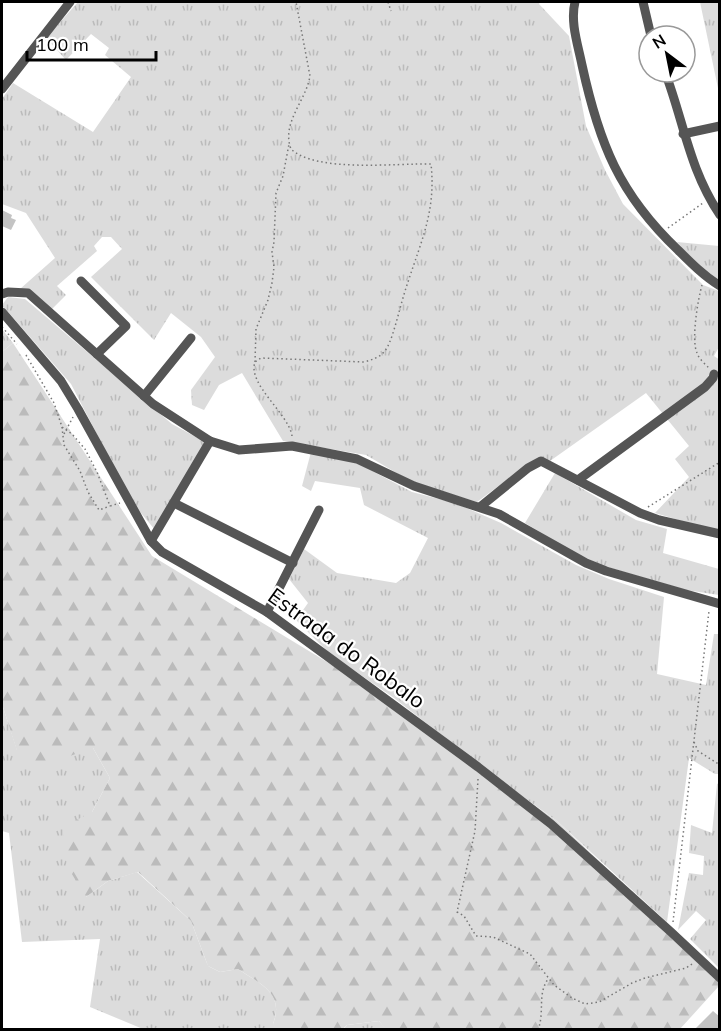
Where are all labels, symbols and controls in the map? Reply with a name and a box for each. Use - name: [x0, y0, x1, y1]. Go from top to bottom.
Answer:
- scale bar: [27, 24, 156, 62]
- north arrow: [637, 24, 697, 84]
- text: N: [649, 30, 669, 53]
- text: 100 m: [36, 33, 89, 56]
- street label: Estrada do Robalo: [263, 582, 431, 714]

